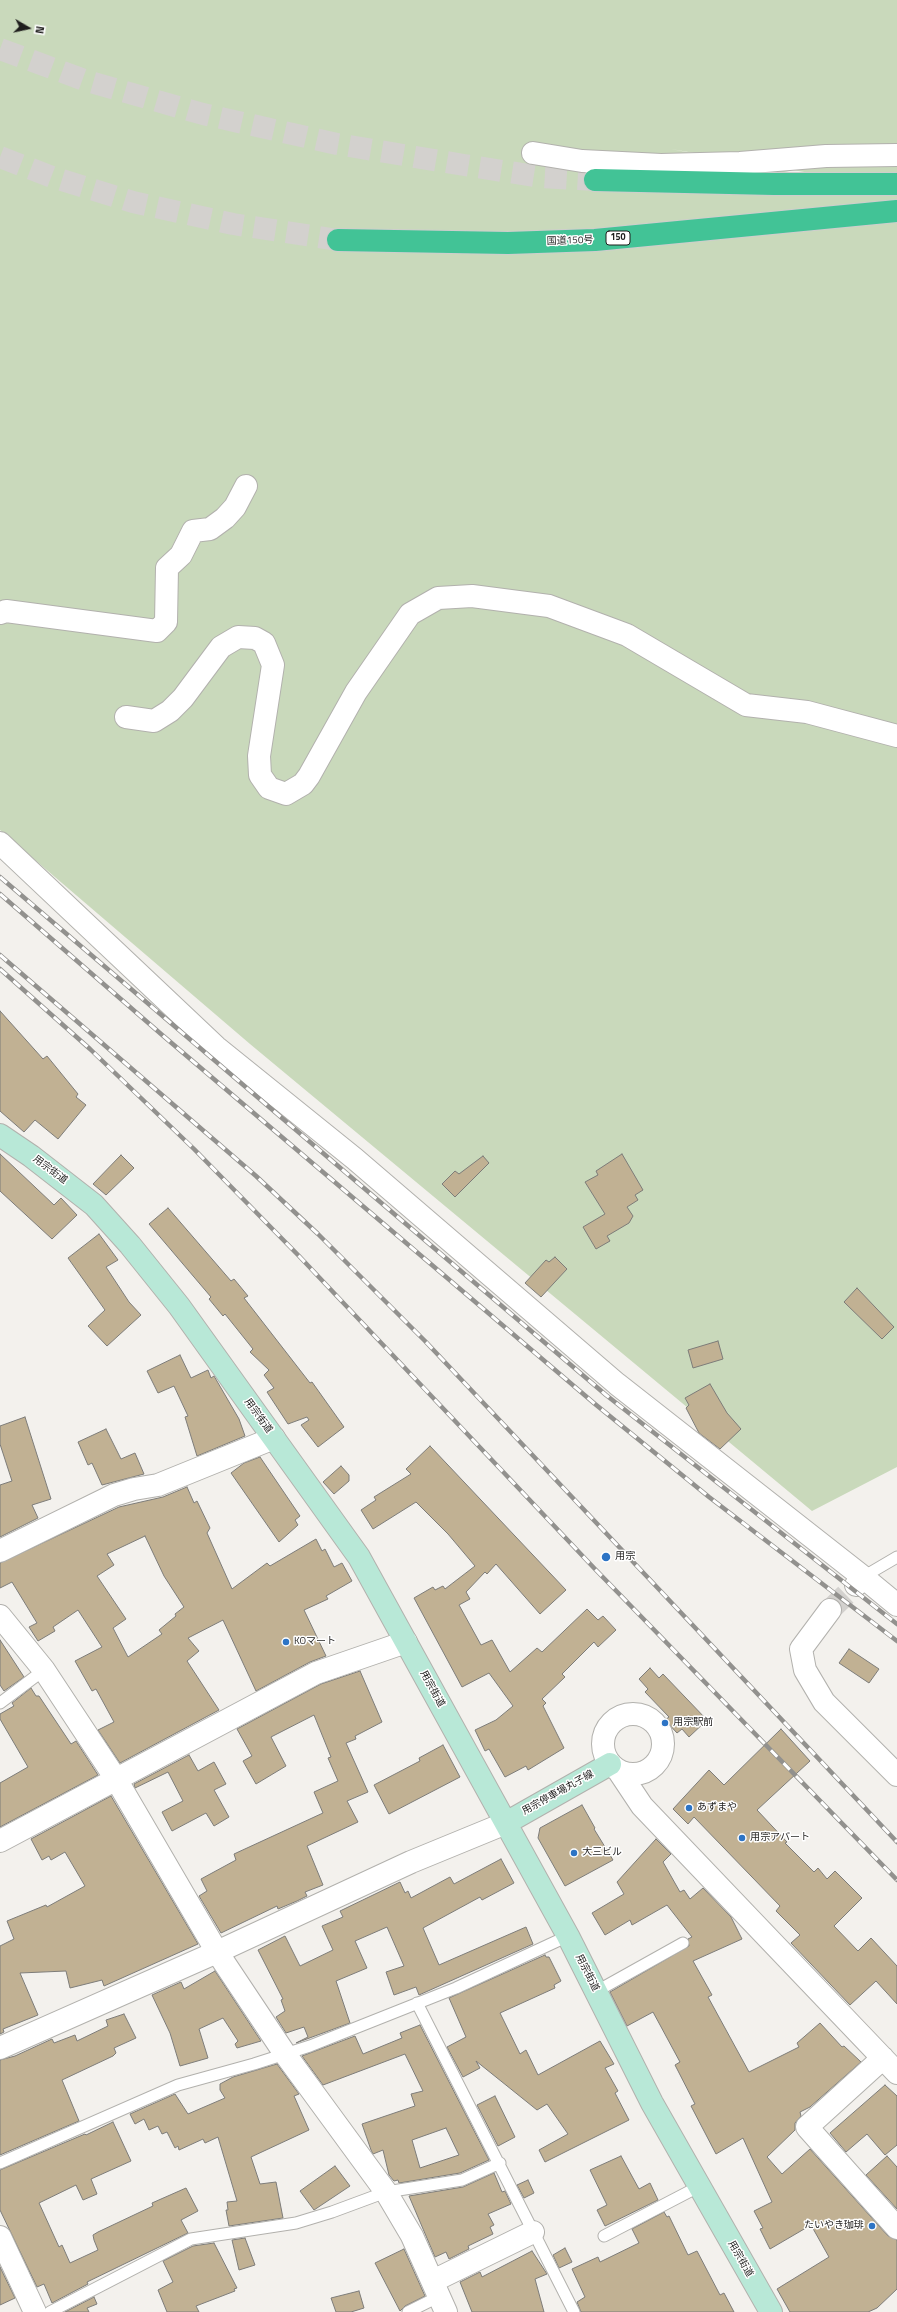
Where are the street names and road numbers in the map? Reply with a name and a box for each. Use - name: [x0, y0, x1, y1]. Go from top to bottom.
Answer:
- road number: 150: [606, 231, 630, 245]
- street label: 国道150号: [546, 234, 594, 248]
- street label: 用宗街道: [30, 1153, 70, 1187]
- street label: 用宗街道: [241, 1396, 275, 1436]
- street label: 用宗街道: [417, 1669, 447, 1709]
- street label: 用宗停車場丸子線: [520, 1768, 596, 1818]
- street label: 用宗街道: [573, 1952, 601, 1994]
- street label: 用宗街道: [725, 2239, 755, 2279]

